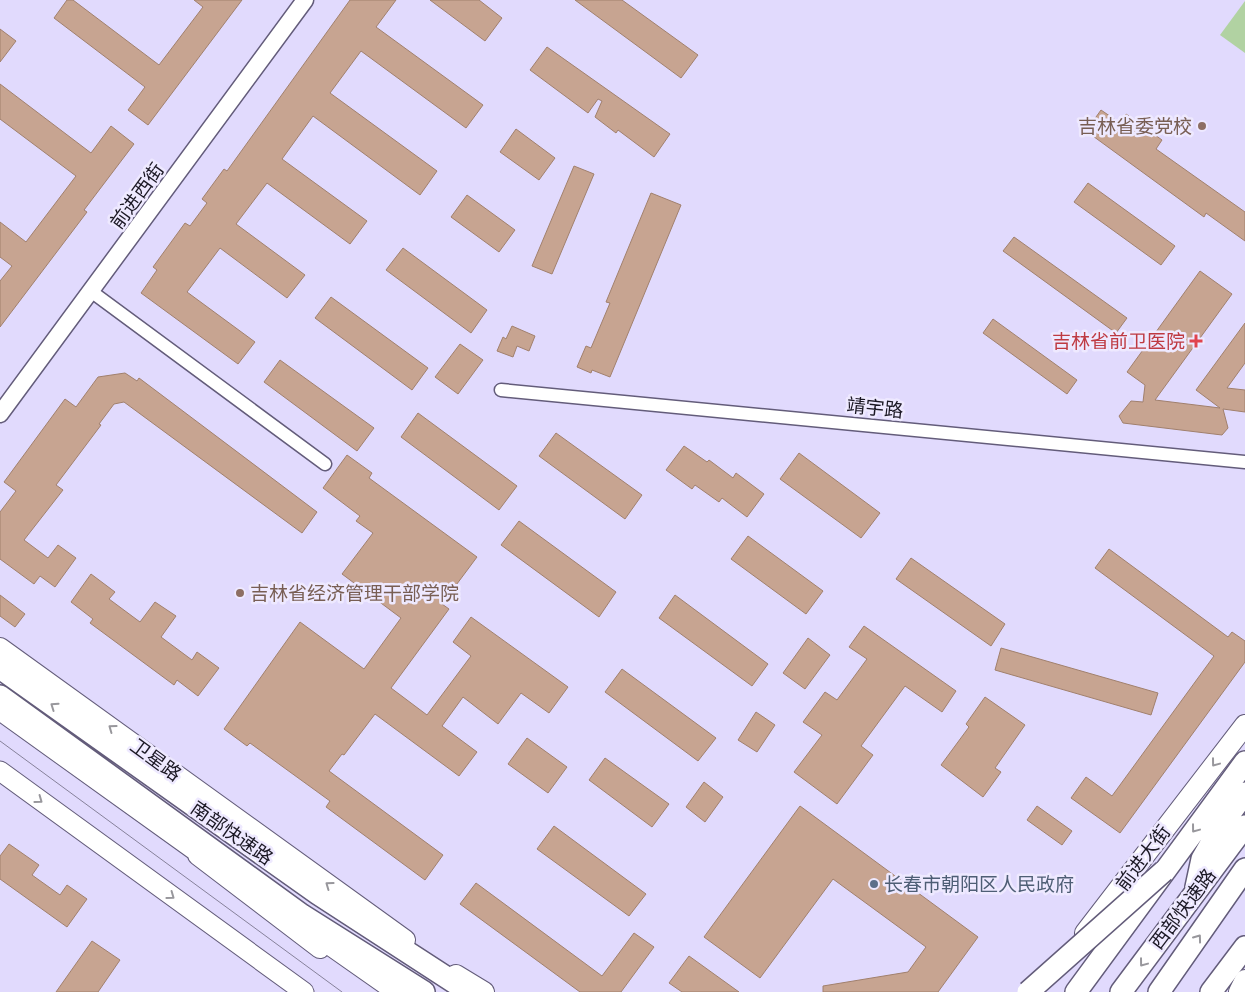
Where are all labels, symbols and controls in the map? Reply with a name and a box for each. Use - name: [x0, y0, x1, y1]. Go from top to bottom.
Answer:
- place label: 吉林省委党校: [1078, 115, 1192, 138]
- marker: 吉林省委党校: [1196, 120, 1208, 132]
- street label: 前进西街: [105, 158, 169, 234]
- place label: 吉林省前卫医院: [1052, 330, 1185, 353]
- marker: 吉林省前卫医院: [1189, 334, 1203, 348]
- street label: 靖宇路: [845, 394, 905, 422]
- place label: 吉林省经济管理干部学院: [250, 582, 459, 605]
- marker: 吉林省经济管理干部学院: [234, 587, 246, 599]
- one-way arrow: [50, 703, 60, 712]
- one-way arrow: [108, 725, 118, 734]
- street label: 卫星路: [126, 734, 186, 786]
- one-way arrow: [1213, 757, 1221, 766]
- one-way arrow: [34, 794, 43, 803]
- street label: 南部快速路: [186, 796, 278, 870]
- street label: 前进大街: [1111, 821, 1175, 895]
- one-way arrow: [1192, 823, 1201, 833]
- street label: 西部快速路: [1145, 864, 1221, 954]
- place label: 长春市朝阳区人民政府: [884, 873, 1074, 896]
- marker: 长春市朝阳区人民政府: [868, 878, 880, 890]
- one-way arrow: [326, 882, 335, 890]
- one-way arrow: [165, 890, 174, 898]
- one-way arrow: [1192, 934, 1201, 944]
- one-way arrow: [1140, 957, 1148, 966]

